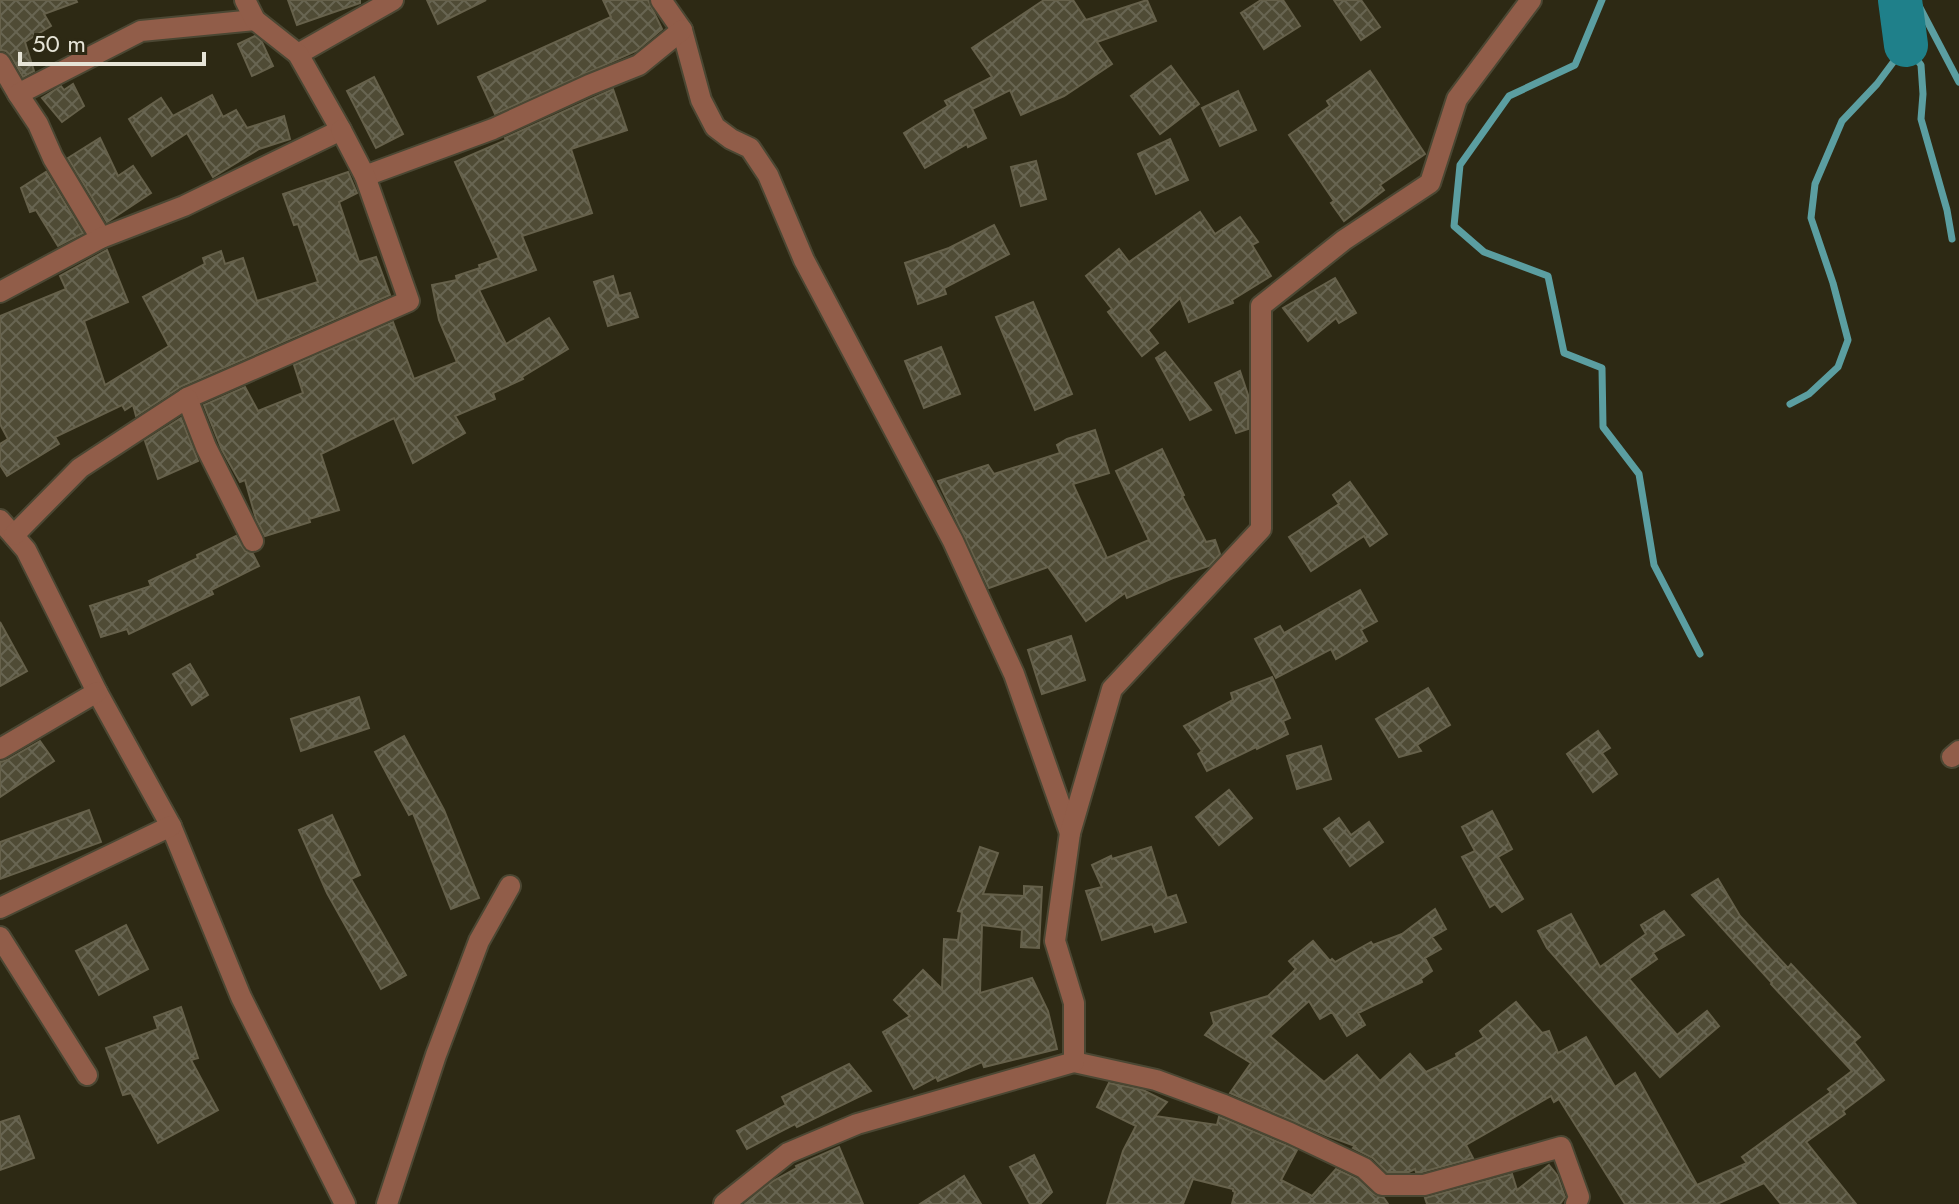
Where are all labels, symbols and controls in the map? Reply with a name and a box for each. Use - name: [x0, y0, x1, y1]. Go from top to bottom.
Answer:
- scale bar: [20, 16, 204, 66]
- text: 50 m: [32, 26, 86, 61]

